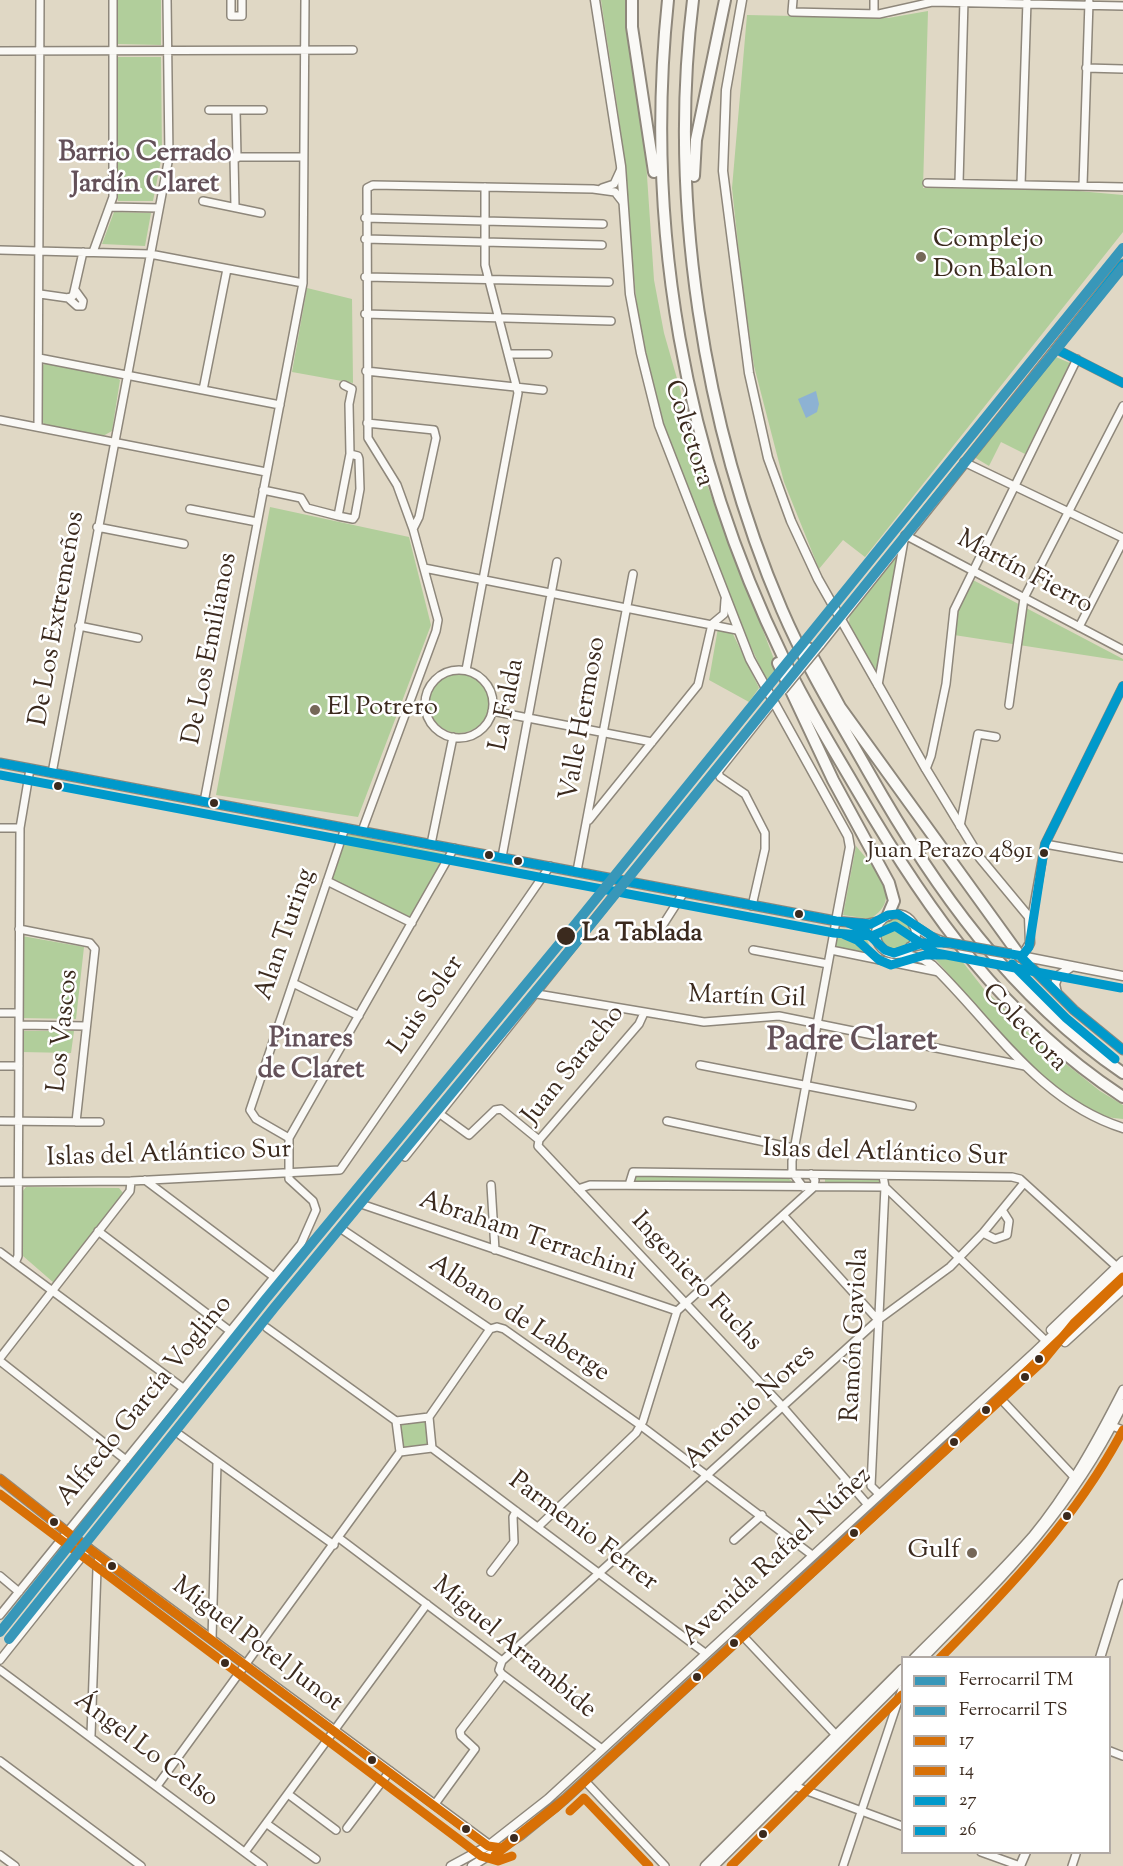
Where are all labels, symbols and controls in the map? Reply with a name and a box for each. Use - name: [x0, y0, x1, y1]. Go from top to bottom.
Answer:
- district label: Barrio Cerrado Jardín Claret: [58, 139, 232, 202]
- place label: Complejo Don Balon: [933, 226, 1054, 288]
- marker: Complejo Don Balon: [914, 250, 928, 264]
- street label: Colectora: [655, 377, 719, 491]
- street label: De Los Extremeños: [25, 509, 93, 729]
- street label: Martín Fierro: [951, 525, 1097, 623]
- street label: De Los Emilianos: [178, 550, 246, 748]
- street label: Valle Hermoso: [555, 635, 615, 803]
- street label: La Falda: [485, 656, 533, 754]
- place label: El Potrero: [327, 694, 438, 726]
- marker: El Potrero: [308, 703, 322, 717]
- unlabelled marker: [52, 780, 64, 792]
- unlabelled marker: [208, 797, 220, 809]
- place label: Juan Perazo 4891: [867, 839, 1033, 867]
- marker: Juan Perazo 4891: [1038, 847, 1050, 859]
- unlabelled marker: [483, 849, 495, 861]
- unlabelled marker: [512, 855, 524, 867]
- street label: Alan Turing: [250, 865, 324, 1005]
- unlabelled marker: [793, 908, 805, 920]
- place label: La Tablada: [582, 920, 703, 952]
- marker: La Tablada: [555, 925, 577, 947]
- street label: Luis Soler: [384, 951, 472, 1061]
- street label: Los Vascos: [43, 968, 87, 1094]
- street label: Colectora: [974, 979, 1072, 1079]
- street label: Martín Gil: [687, 981, 807, 1017]
- street label: Juan Saracho: [517, 1000, 633, 1132]
- district label: Pinares de Claret: [258, 1025, 364, 1088]
- district label: Padre Claret: [767, 1025, 937, 1063]
- street label: Islas del Atlántico Sur: [762, 1135, 1008, 1175]
- street label: Islas del Atlántico Sur: [46, 1136, 292, 1176]
- street label: Abraham Terrachini: [414, 1186, 640, 1290]
- street label: Ingeniero Fuchs: [623, 1207, 767, 1359]
- street label: Ramón Gaviola: [837, 1247, 877, 1423]
- street label: Albano de Laberge: [421, 1250, 615, 1390]
- street label: Alfredo García Voglino: [51, 1290, 241, 1514]
- street label: Antonio Nores: [679, 1339, 823, 1477]
- unlabelled marker: [1033, 1353, 1045, 1365]
- unlabelled marker: [1019, 1371, 1031, 1383]
- unlabelled marker: [980, 1404, 992, 1416]
- unlabelled marker: [948, 1436, 960, 1448]
- street label: Avenida Rafael Núñez: [677, 1462, 879, 1654]
- street label: Parmenio Ferrer: [501, 1467, 663, 1599]
- unlabelled marker: [1061, 1510, 1073, 1522]
- unlabelled marker: [48, 1516, 60, 1528]
- unlabelled marker: [848, 1527, 860, 1539]
- place label: Gulf: [908, 1537, 960, 1569]
- marker: Gulf: [965, 1546, 979, 1560]
- unlabelled marker: [106, 1560, 118, 1572]
- street label: Miguel Arrambide: [424, 1571, 602, 1727]
- street label: Miguel Potel Junot: [165, 1572, 347, 1720]
- unlabelled marker: [728, 1637, 740, 1649]
- legend: [901, 1656, 1111, 1854]
- unlabelled marker: [219, 1657, 231, 1669]
- text: Ferrocarril TM: [959, 1668, 1073, 1694]
- unlabelled marker: [691, 1671, 703, 1683]
- street label: Ángel Lo Celso: [67, 1687, 223, 1815]
- text: Ferrocarril TS: [959, 1698, 1067, 1724]
- text: 17: [959, 1728, 974, 1754]
- unlabelled marker: [366, 1754, 378, 1766]
- text: 14: [959, 1758, 974, 1784]
- text: 27: [959, 1788, 976, 1814]
- text: 26: [959, 1818, 976, 1844]
- unlabelled marker: [460, 1823, 472, 1835]
- unlabelled marker: [757, 1828, 769, 1840]
- unlabelled marker: [508, 1832, 520, 1844]

